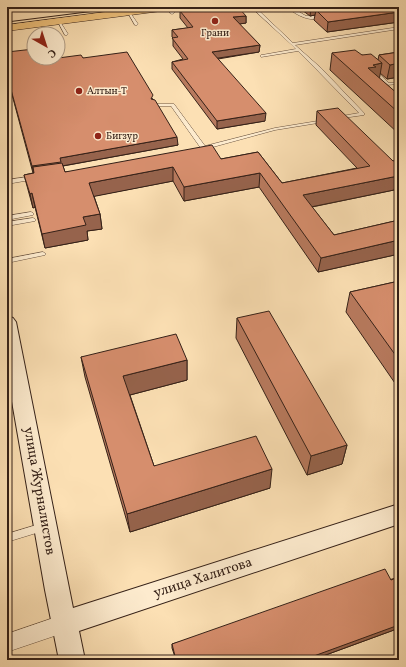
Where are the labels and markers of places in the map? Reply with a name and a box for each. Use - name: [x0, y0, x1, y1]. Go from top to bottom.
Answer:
- marker: Грани: [210, 16, 220, 26]
- place label: Грани: [201, 26, 229, 40]
- place label: Алтын-Т: [87, 84, 127, 98]
- marker: Алтын-Т: [74, 86, 84, 96]
- place label: Бигзур: [106, 129, 138, 143]
- marker: Бигзур: [93, 131, 103, 141]

